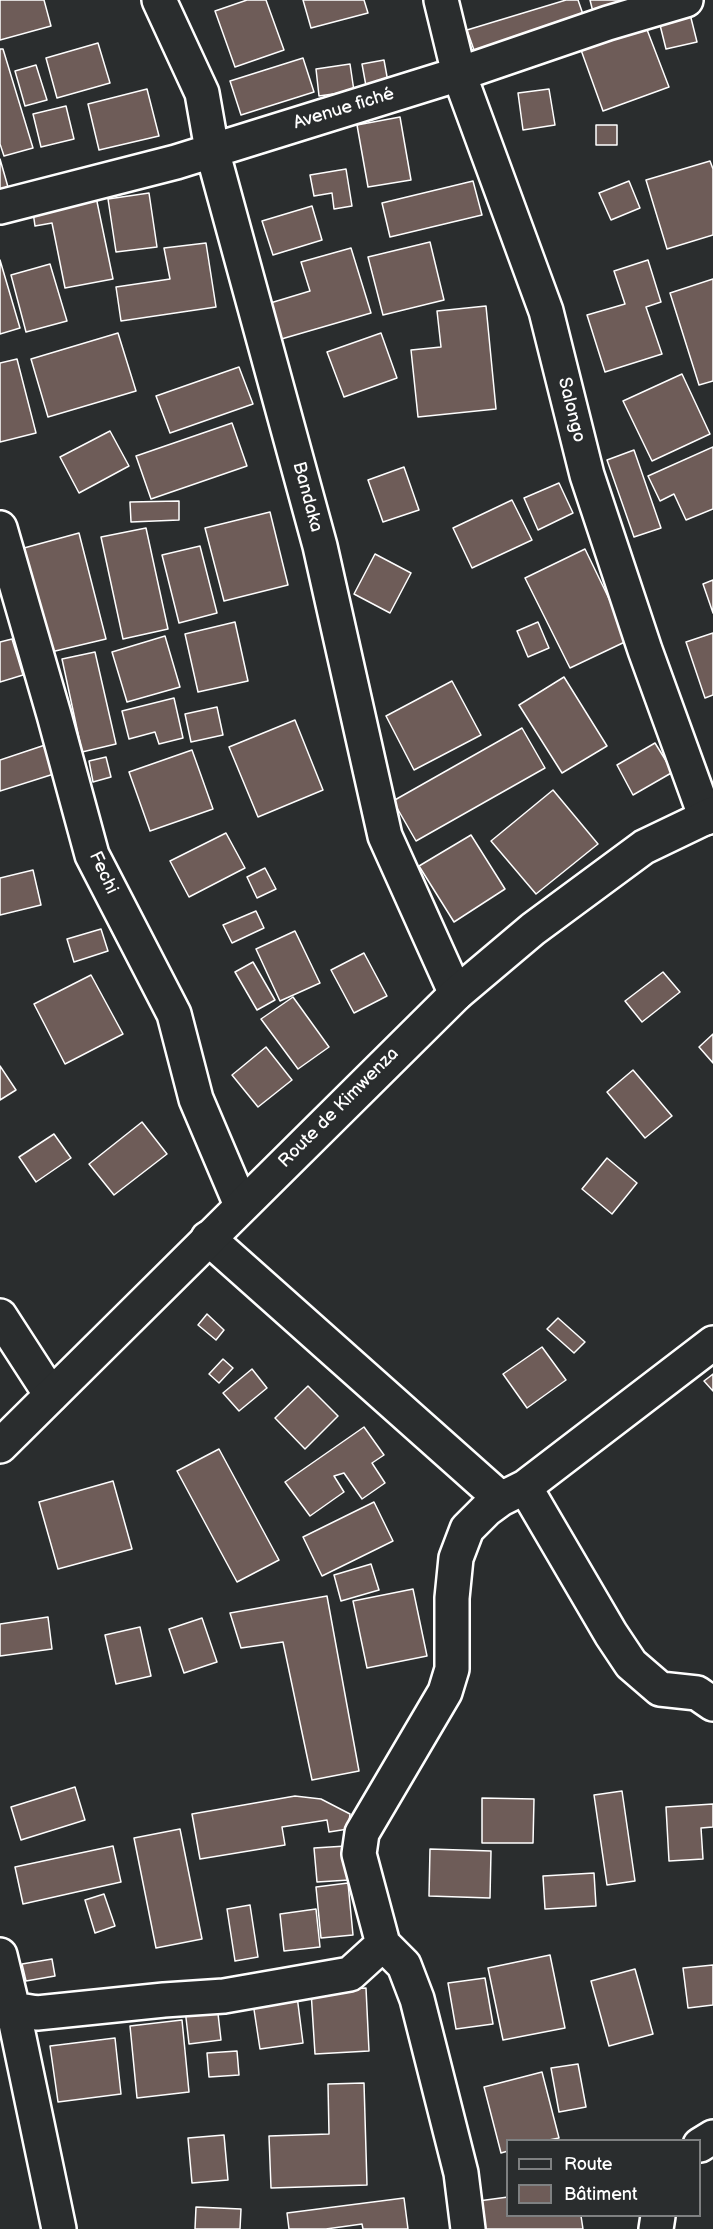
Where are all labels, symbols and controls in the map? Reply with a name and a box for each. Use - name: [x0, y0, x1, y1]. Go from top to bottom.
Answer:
- street label: Avenue fiché: [291, 83, 397, 135]
- street label: Salongo: [553, 375, 589, 445]
- street label: Bandaka: [287, 459, 327, 535]
- street label: Fechi: [84, 848, 122, 898]
- street label: Route de Kimwenza: [274, 1043, 404, 1173]
- legend: [506, 2139, 701, 2217]
- text: Route: [564, 2154, 613, 2175]
- text: Bâtiment: [564, 2184, 638, 2205]

